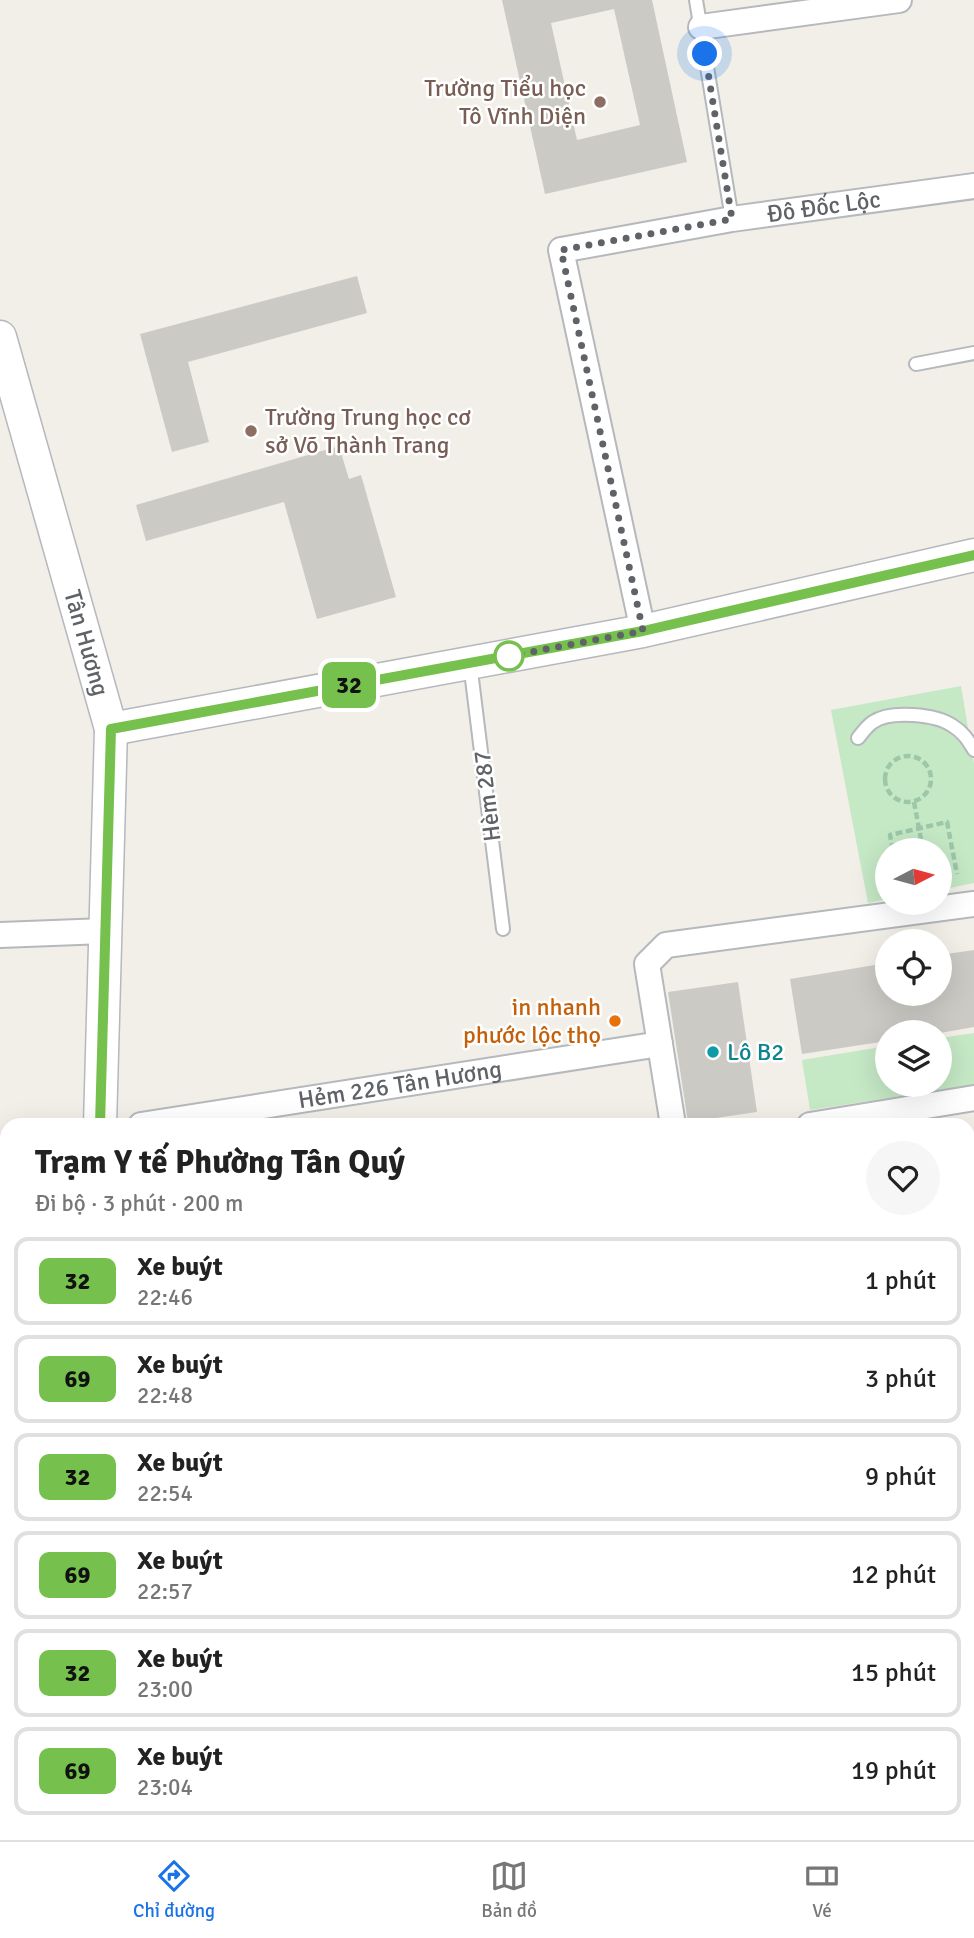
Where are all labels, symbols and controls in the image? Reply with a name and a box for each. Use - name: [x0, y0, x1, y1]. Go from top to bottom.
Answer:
- your location: [687, 36, 722, 71]
- place label: Trường Tiểu học Tô Vĩnh Diện: [424, 73, 586, 131]
- marker: Trường Tiểu học Tô Vĩnh Diện: [592, 94, 608, 110]
- street label: Đô Đốc Lộc: [765, 184, 882, 229]
- place label: Trường Trung học cơ sở Võ Thành Trang: [265, 402, 471, 460]
- marker: Trường Trung học cơ sở Võ Thành Trang: [243, 423, 259, 439]
- street label: Tân Hương: [57, 586, 116, 699]
- unlabelled marker: [494, 641, 524, 671]
- line badge: 32: [318, 662, 380, 708]
- text: 32: [336, 670, 362, 700]
- street label: Hèm 287: [467, 749, 507, 843]
- north arrow: [875, 838, 952, 915]
- map controls: [875, 838, 952, 1097]
- button: locate: [875, 929, 952, 1006]
- place label: in nhanh phước lộc thọ: [463, 992, 601, 1050]
- marker: in nhanh phước lộc thọ: [607, 1013, 623, 1029]
- button: layers: [875, 1020, 952, 1097]
- place label: Lô B2: [727, 1037, 784, 1067]
- marker: Lô B2: [705, 1044, 721, 1060]
- street label: Hẻm 226 Tân Hương: [296, 1054, 504, 1115]
- button: heart: [866, 1141, 940, 1215]
- text: Trạm Y tế Phường Tân Quý: [35, 1142, 405, 1183]
- text: Đi bộ · 3 phút · 200 m: [35, 1189, 243, 1218]
- text: Xe buýt: [137, 1251, 223, 1283]
- text: 1 phút: [865, 1265, 936, 1297]
- text: 32: [65, 1266, 90, 1296]
- text: 22:46: [137, 1283, 193, 1312]
- text: Xe buýt: [137, 1349, 223, 1381]
- text: 3 phút: [865, 1363, 936, 1395]
- text: 69: [65, 1364, 90, 1394]
- text: 22:48: [137, 1381, 193, 1410]
- text: Xe buýt: [137, 1447, 223, 1479]
- text: 9 phút: [865, 1461, 936, 1493]
- text: 32: [65, 1462, 90, 1492]
- text: 22:54: [137, 1479, 193, 1508]
- text: Xe buýt: [137, 1545, 223, 1577]
- text: 12 phút: [851, 1559, 936, 1591]
- text: 69: [65, 1560, 90, 1590]
- text: 22:57: [137, 1577, 193, 1606]
- text: Xe buýt: [137, 1643, 223, 1675]
- text: 15 phút: [851, 1657, 936, 1689]
- text: 32: [65, 1658, 90, 1688]
- text: 23:00: [137, 1675, 193, 1704]
- text: Xe buýt: [137, 1741, 223, 1773]
- text: 19 phút: [851, 1755, 936, 1787]
- text: 69: [65, 1756, 90, 1786]
- text: 23:04: [137, 1773, 193, 1802]
- tab: Chỉ đường: [133, 1857, 215, 1923]
- tab: Bản đồ: [481, 1857, 537, 1923]
- tab: Vé: [803, 1857, 841, 1923]

